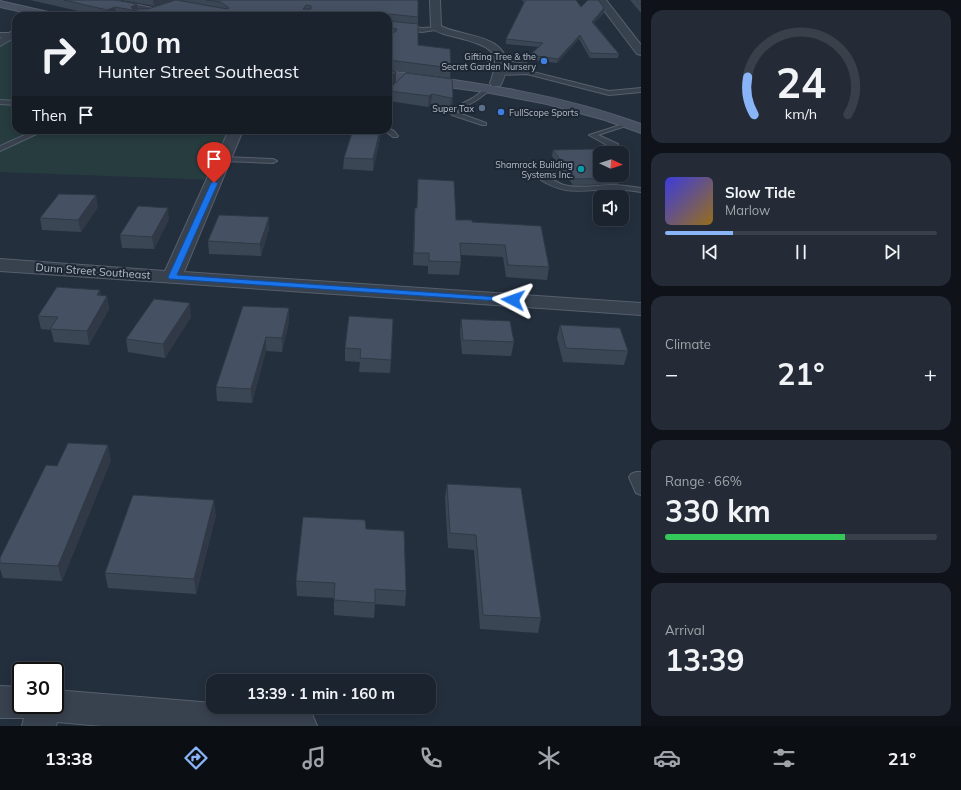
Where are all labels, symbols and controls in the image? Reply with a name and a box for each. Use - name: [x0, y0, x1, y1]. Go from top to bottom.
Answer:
- text: 100 m: [98, 25, 181, 60]
- icon: right: [32, 28, 84, 80]
- place label: Gifting Tree & the Secret Garden Nursery: [442, 51, 536, 73]
- text: 24: [776, 55, 826, 107]
- marker: Gifting Tree & the Secret Garden Nursery: [539, 56, 549, 66]
- text: Hunter Street Southeast: [98, 60, 299, 83]
- place label: Super Tax: [432, 103, 474, 114]
- marker: Super Tax: [477, 103, 487, 113]
- icon: arrive: [75, 104, 97, 126]
- text: km/h: [785, 104, 817, 122]
- text: Then: [32, 106, 67, 125]
- marker: FullScope Sports: [496, 107, 506, 117]
- place label: FullScope Sports: [509, 107, 578, 118]
- pin: [197, 142, 231, 183]
- north arrow: [593, 146, 629, 182]
- map controls: [593, 146, 629, 226]
- icon: arrive: [203, 148, 225, 170]
- place label: Shamrock Building Systems Inc.: [495, 159, 573, 181]
- marker: Shamrock Building Systems Inc.: [576, 164, 586, 174]
- text: Slow Tide: [725, 183, 795, 202]
- button: sound: [593, 190, 629, 226]
- text: Marlow: [725, 202, 770, 218]
- icon: previous: [699, 241, 721, 263]
- icon: pause: [790, 241, 812, 263]
- icon: next: [881, 241, 903, 263]
- street label: Dunn Street Southeast: [35, 260, 151, 282]
- position arrow: [492, 279, 534, 321]
- text: Climate: [665, 336, 711, 352]
- text: 21°: [777, 355, 825, 393]
- text: −: [665, 360, 678, 388]
- text: +: [924, 360, 937, 388]
- text: Range · 66%: [665, 473, 742, 489]
- text: 330 km: [665, 492, 771, 530]
- text: Arrival: [665, 622, 705, 638]
- text: 13:39: [665, 641, 744, 679]
- speed limit sign: 30: [12, 662, 64, 714]
- text: 13:39 · 1 min · 160 m: [247, 684, 395, 703]
- icon: directions: [182, 744, 210, 772]
- icon: music: [300, 744, 328, 772]
- icon: phone: [417, 744, 445, 772]
- icon: climate: [535, 744, 563, 772]
- icon: car: [653, 744, 681, 772]
- icon: filters: [770, 744, 798, 772]
- text: 13:38: [45, 747, 92, 770]
- text: 21°: [888, 747, 916, 770]

